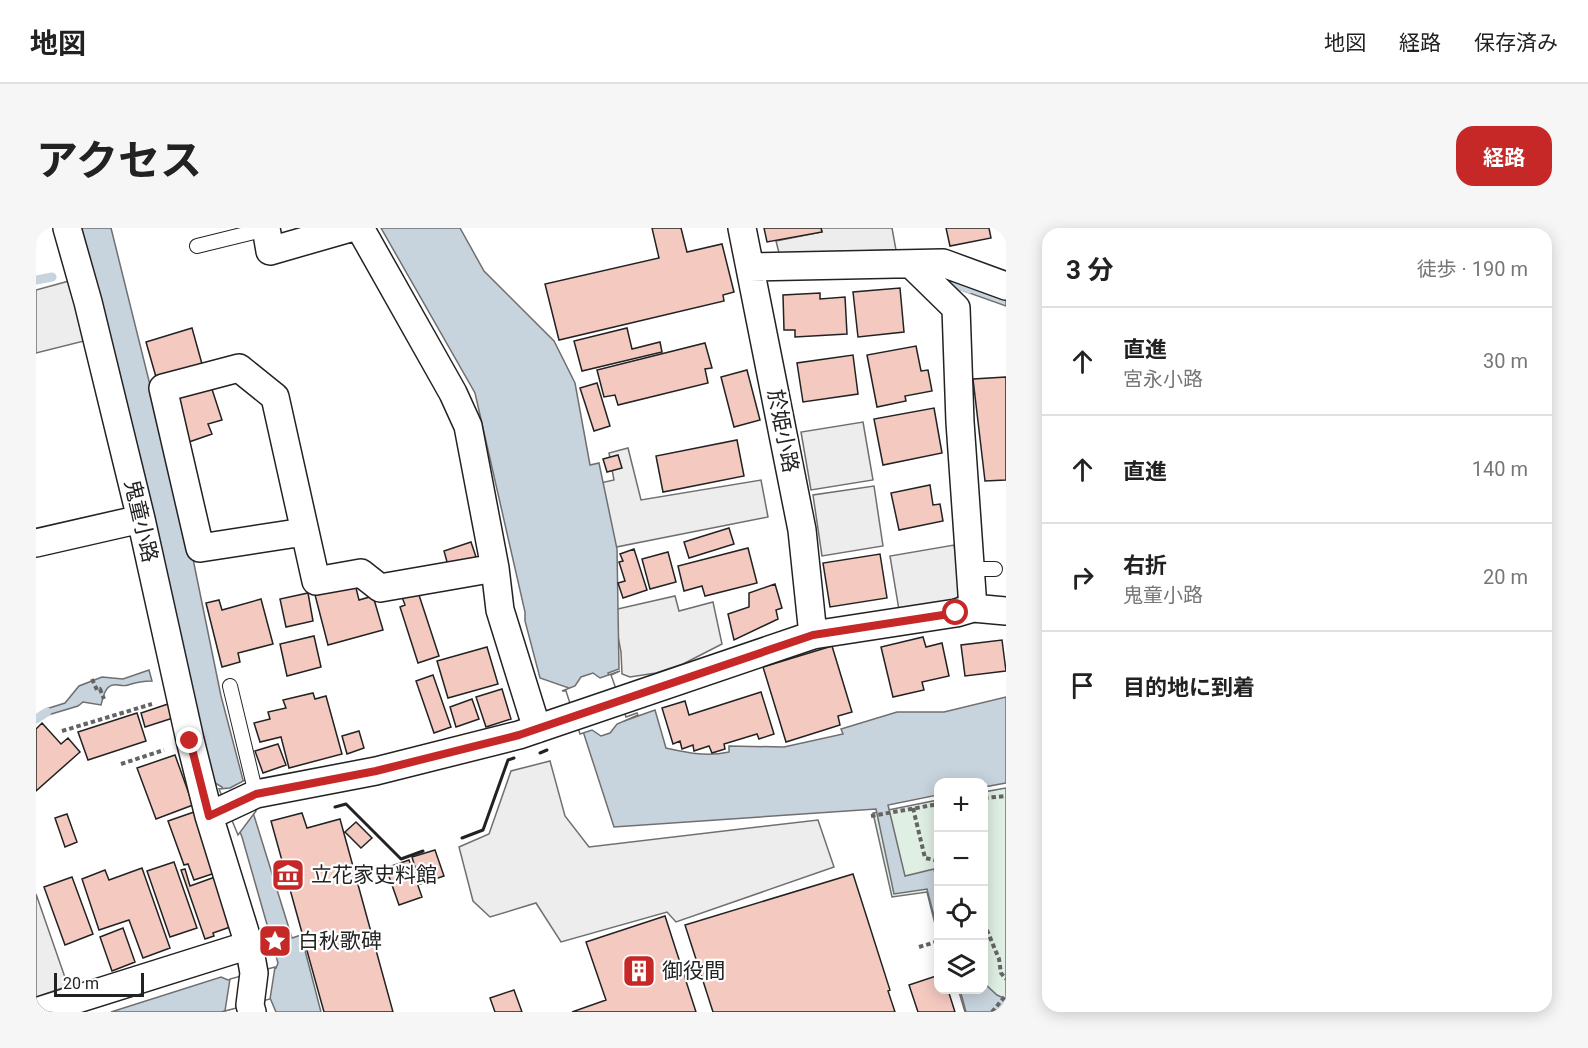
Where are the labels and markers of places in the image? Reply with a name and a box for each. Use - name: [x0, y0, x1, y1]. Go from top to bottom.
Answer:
- museum icon: 立花家史料館: [270, 857, 306, 893]
- place label: 立花家史料館: [311, 863, 437, 887]
- place icon: 白秋歌碑: [257, 923, 293, 959]
- place label: 白秋歌碑: [298, 929, 382, 953]
- building icon: 御役間: [621, 953, 657, 989]
- place label: 御役間: [662, 959, 725, 983]

